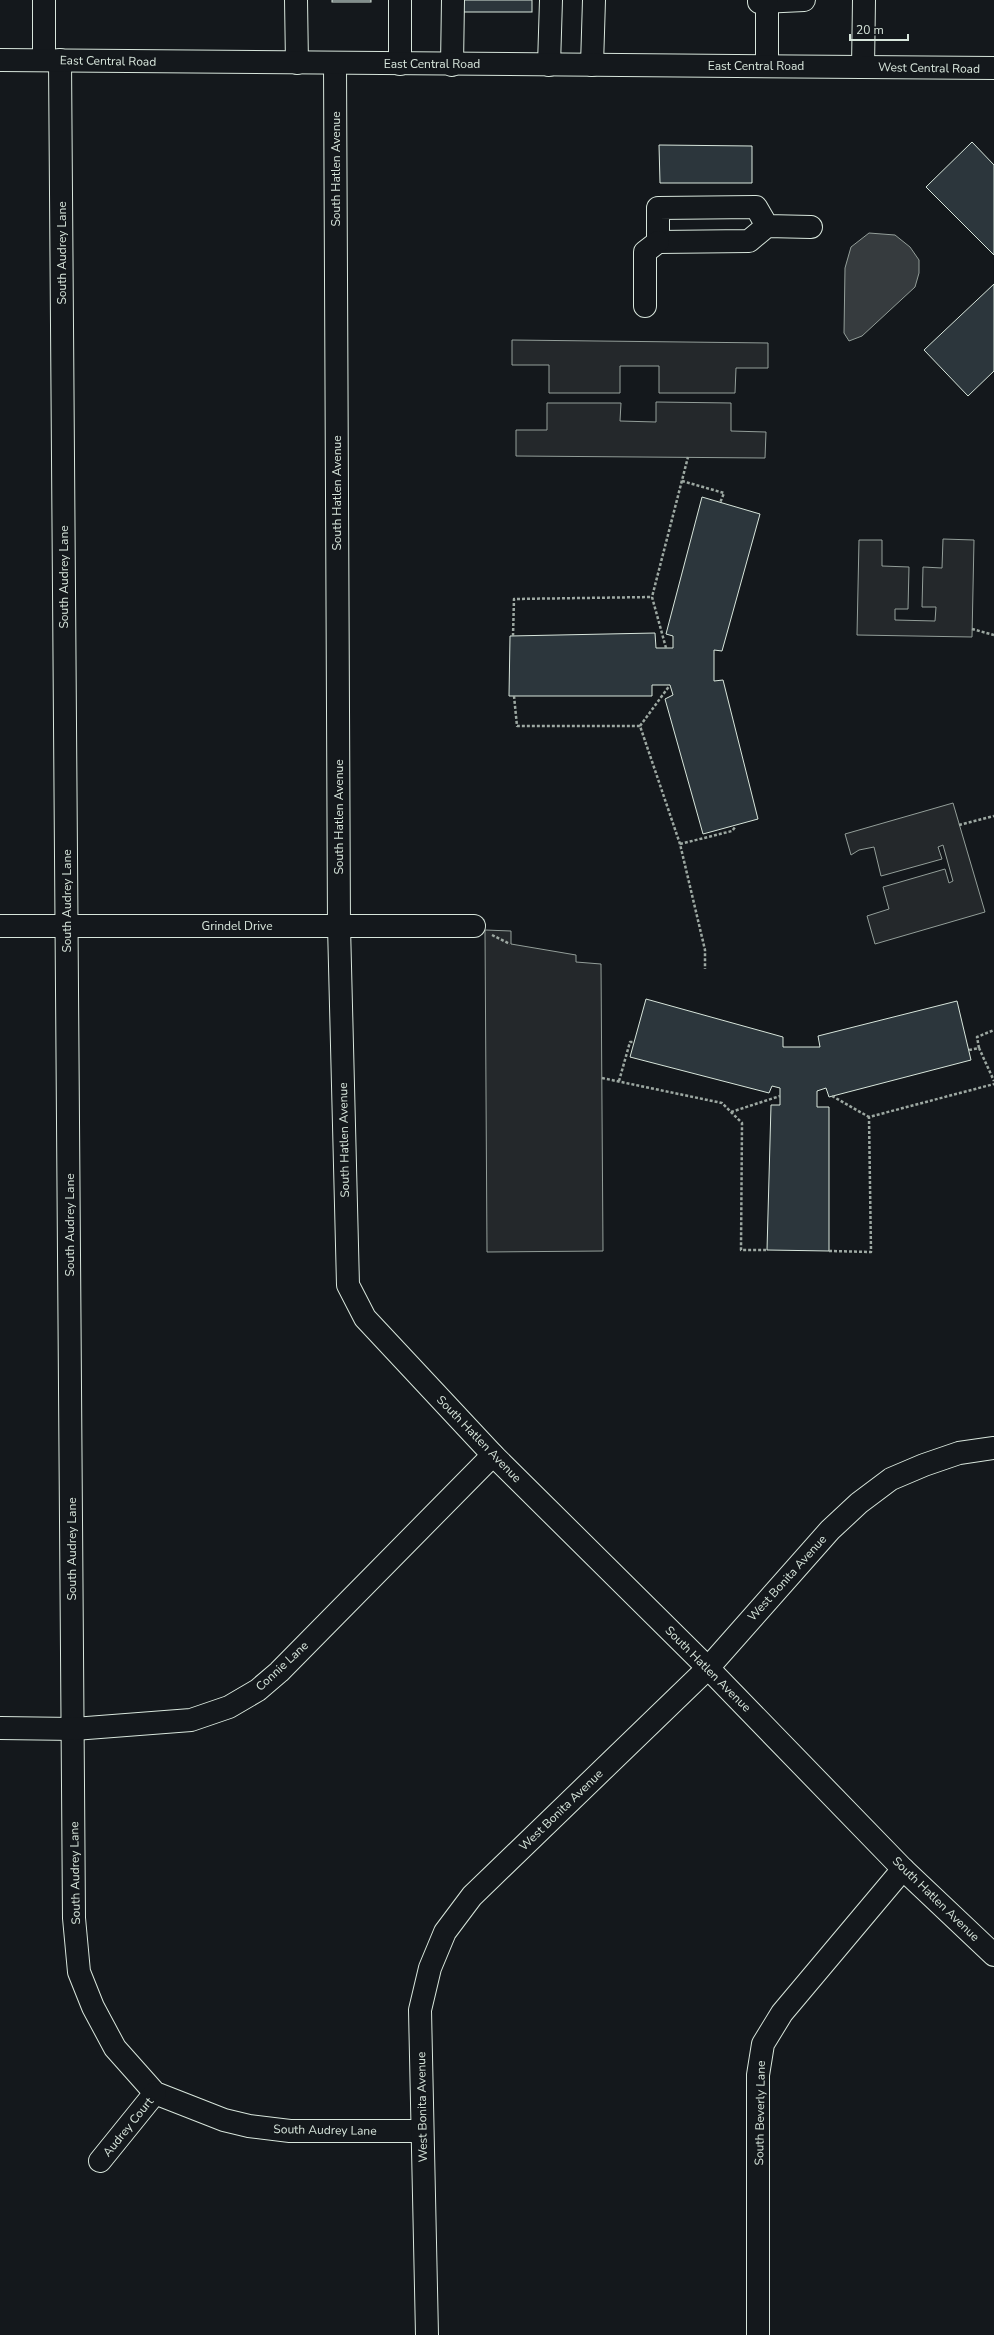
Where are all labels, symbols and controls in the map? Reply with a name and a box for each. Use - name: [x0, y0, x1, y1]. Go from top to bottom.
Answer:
- scale bar: [850, 16, 908, 42]
- text: 20 m: [856, 22, 884, 38]
- street label: East Central Road: [60, 52, 156, 70]
- street label: East Central Road: [384, 56, 480, 72]
- street label: East Central Road: [708, 58, 804, 74]
- street label: West Central Road: [878, 59, 980, 77]
- street label: South Hatlen Avenue: [328, 111, 344, 227]
- street label: South Audrey Lane: [54, 201, 70, 305]
- street label: South Hatlen Avenue: [329, 435, 345, 551]
- street label: South Audrey Lane: [56, 525, 72, 629]
- street label: South Hatlen Avenue: [331, 759, 347, 875]
- street label: South Audrey Lane: [59, 849, 75, 953]
- street label: Grindel Drive: [201, 918, 273, 934]
- street label: South Hatlen Avenue: [335, 1082, 353, 1198]
- street label: South Audrey Lane: [62, 1173, 78, 1277]
- street label: South Hatlen Avenue: [433, 1392, 525, 1486]
- street label: South Audrey Lane: [64, 1497, 80, 1601]
- street label: West Bonita Avenue: [744, 1531, 830, 1625]
- street label: South Hatlen Avenue: [662, 1623, 754, 1715]
- street label: Connie Lane: [252, 1638, 312, 1694]
- street label: West Bonita Avenue: [516, 1766, 606, 1854]
- street label: South Audrey Lane: [66, 1821, 84, 1925]
- street label: South Hatlen Avenue: [889, 1853, 983, 1945]
- street label: West Bonita Avenue: [413, 2051, 431, 2163]
- street label: South Beverly Lane: [751, 2060, 769, 2166]
- street label: Audrey Court: [99, 2093, 157, 2160]
- street label: South Audrey Lane: [273, 2121, 377, 2139]

